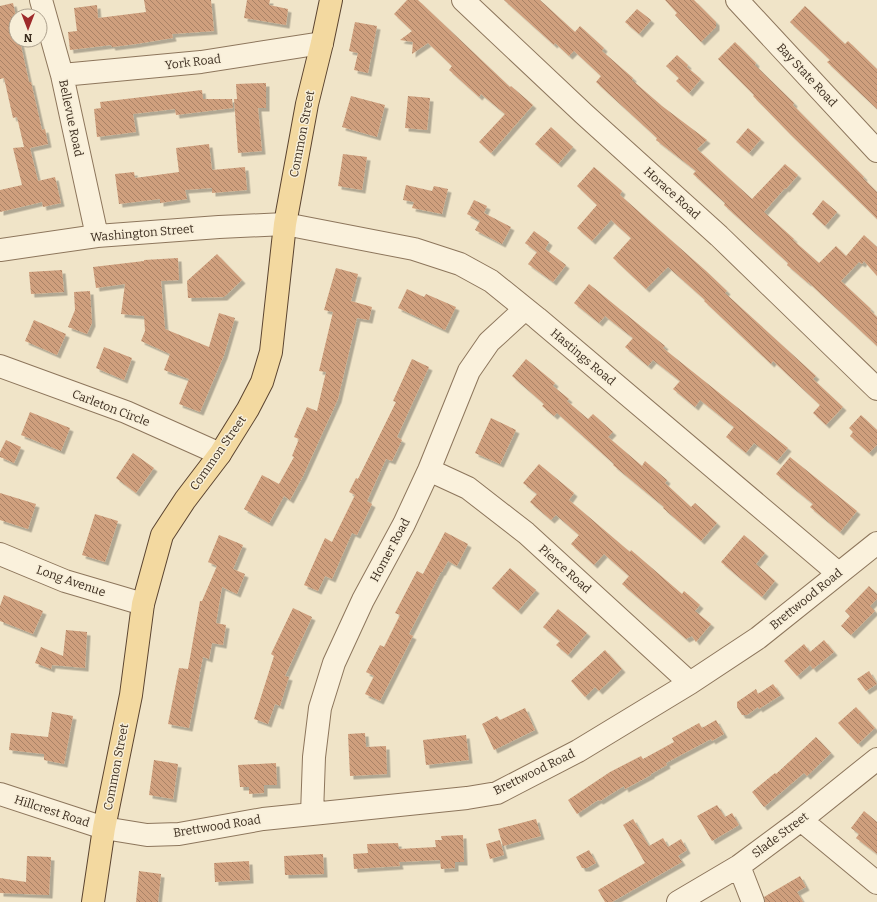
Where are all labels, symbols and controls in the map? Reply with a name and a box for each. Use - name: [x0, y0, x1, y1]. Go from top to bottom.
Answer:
- north arrow: [8, 8, 48, 48]
- text: N: [23, 31, 32, 44]
- street label: Bay State Road: [774, 40, 840, 110]
- street label: York Road: [164, 52, 222, 72]
- street label: Bellevue Road: [56, 78, 86, 158]
- street label: Common Street: [287, 89, 317, 179]
- street label: Horace Road: [641, 164, 703, 222]
- street label: Washington Street: [90, 221, 195, 244]
- street label: Hastings Road: [548, 326, 618, 388]
- street label: Carleton Circle: [70, 387, 152, 429]
- street label: Common Street: [187, 412, 249, 493]
- street label: Homer Road: [367, 516, 413, 584]
- street label: Pierce Road: [536, 542, 594, 596]
- street label: Long Avenue: [35, 563, 107, 599]
- street label: Brettwood Road: [767, 566, 845, 632]
- street label: Common Street: [101, 722, 131, 812]
- street label: Brettwood Road: [491, 746, 577, 798]
- street label: Hillcrest Road: [13, 792, 91, 830]
- street label: Slade Street: [749, 809, 811, 861]
- street label: Brettwood Road: [172, 812, 262, 840]

